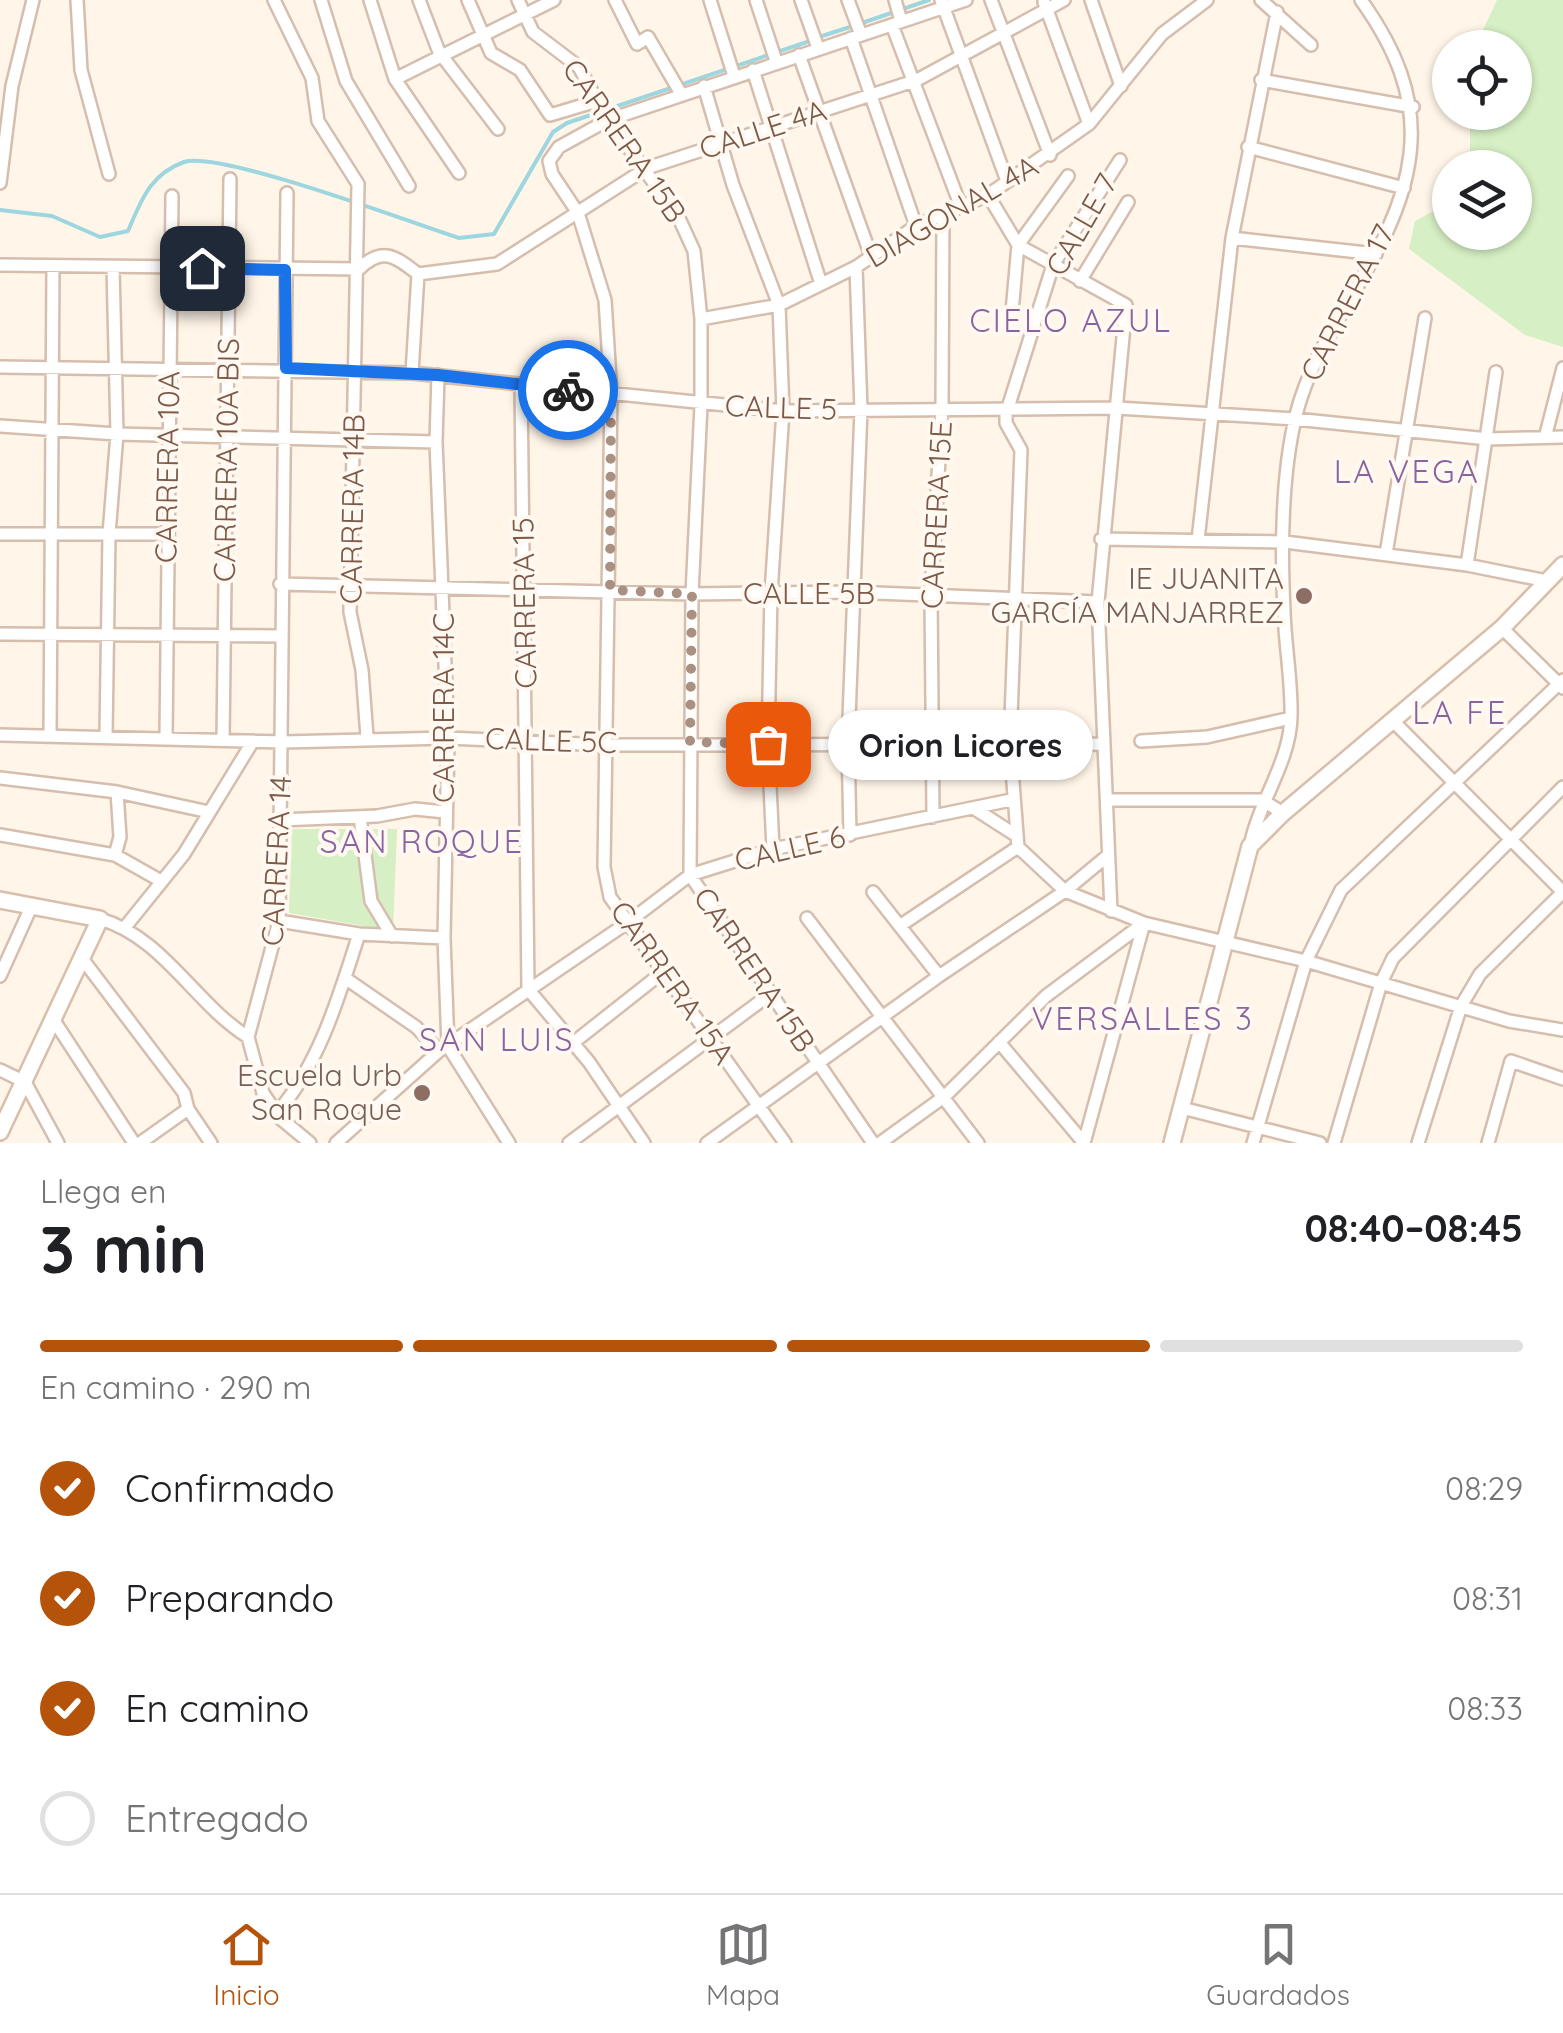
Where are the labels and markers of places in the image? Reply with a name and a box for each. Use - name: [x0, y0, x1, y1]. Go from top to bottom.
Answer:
- pin: [160, 226, 245, 311]
- place label: IE JUANITA GARCÍA MANJARREZ: [991, 559, 1284, 631]
- marker: IE JUANITA GARCÍA MANJARREZ: [1293, 585, 1315, 607]
- pin: [726, 702, 811, 787]
- callout: Orion Licores: [828, 709, 1093, 779]
- place label: Escuela Urb San Roque: [237, 1056, 402, 1128]
- marker: Escuela Urb San Roque: [411, 1082, 433, 1104]

